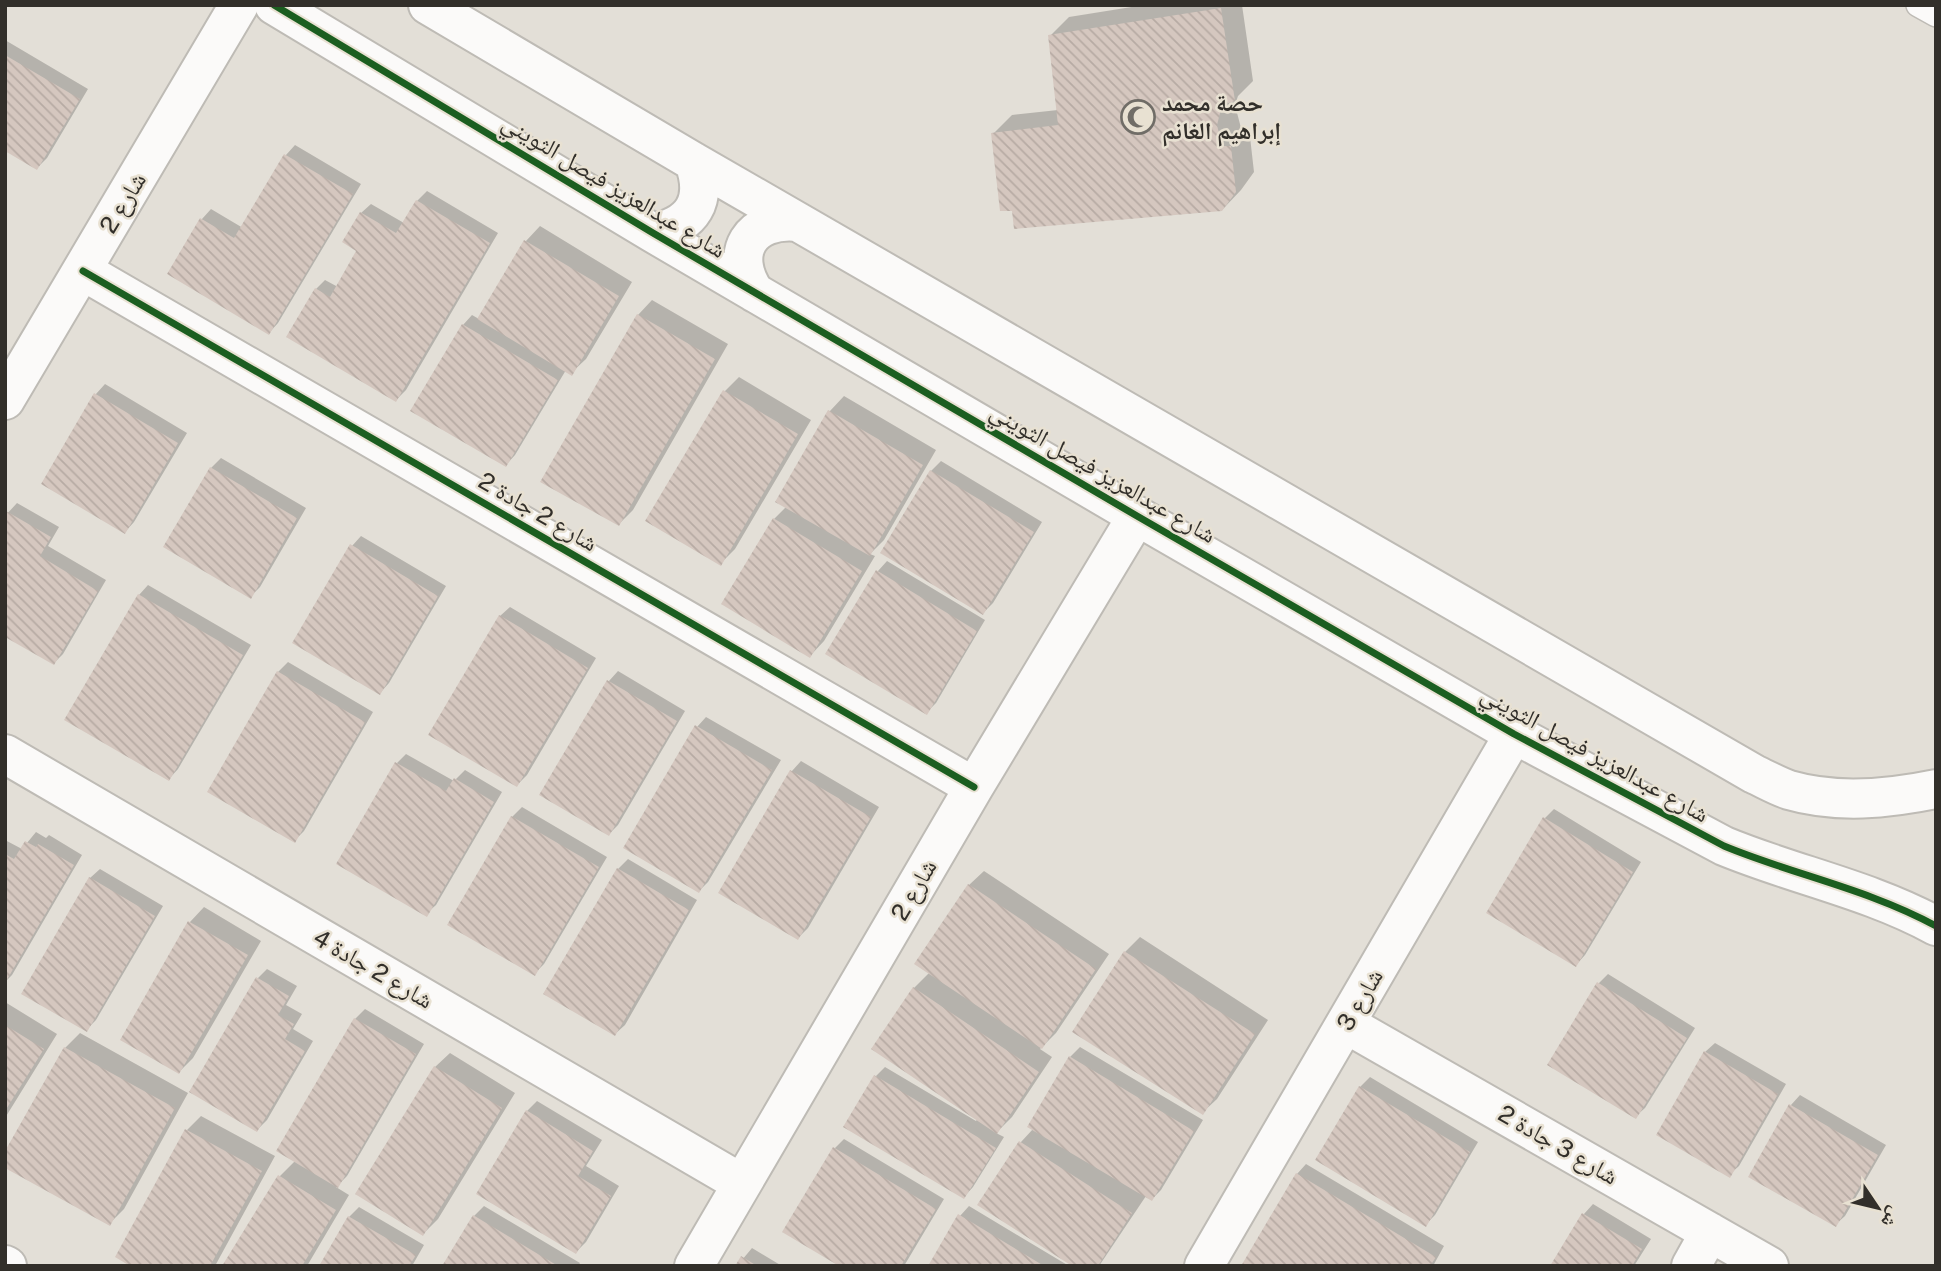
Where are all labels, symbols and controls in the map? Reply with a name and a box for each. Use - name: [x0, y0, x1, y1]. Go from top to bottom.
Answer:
- place label: حصة محمد إبراهيم الغانم: [1162, 88, 1281, 147]
- mosque icon: حصة محمد إبراهيم الغانم: [1119, 98, 1157, 136]
- street label: شارع عبدالعزيز فيصل الثويني: [494, 107, 731, 268]
- street label: شارع 2: [93, 167, 153, 239]
- street label: شارع عبدالعزيز فيصل الثويني: [983, 396, 1221, 554]
- street label: شارع 2 جادة 2: [473, 466, 603, 558]
- street label: شارع عبدالعزيز فيصل الثويني: [1474, 679, 1714, 833]
- street label: شارع 2: [885, 854, 943, 926]
- street label: شارع 2 جادة 4: [308, 923, 438, 1015]
- street label: شارع 3: [1330, 964, 1390, 1036]
- street label: شارع 3 جادة 2: [1493, 1099, 1623, 1191]
- north arrow: [1843, 1173, 1913, 1243]
- text: ش: [1876, 1203, 1907, 1232]

